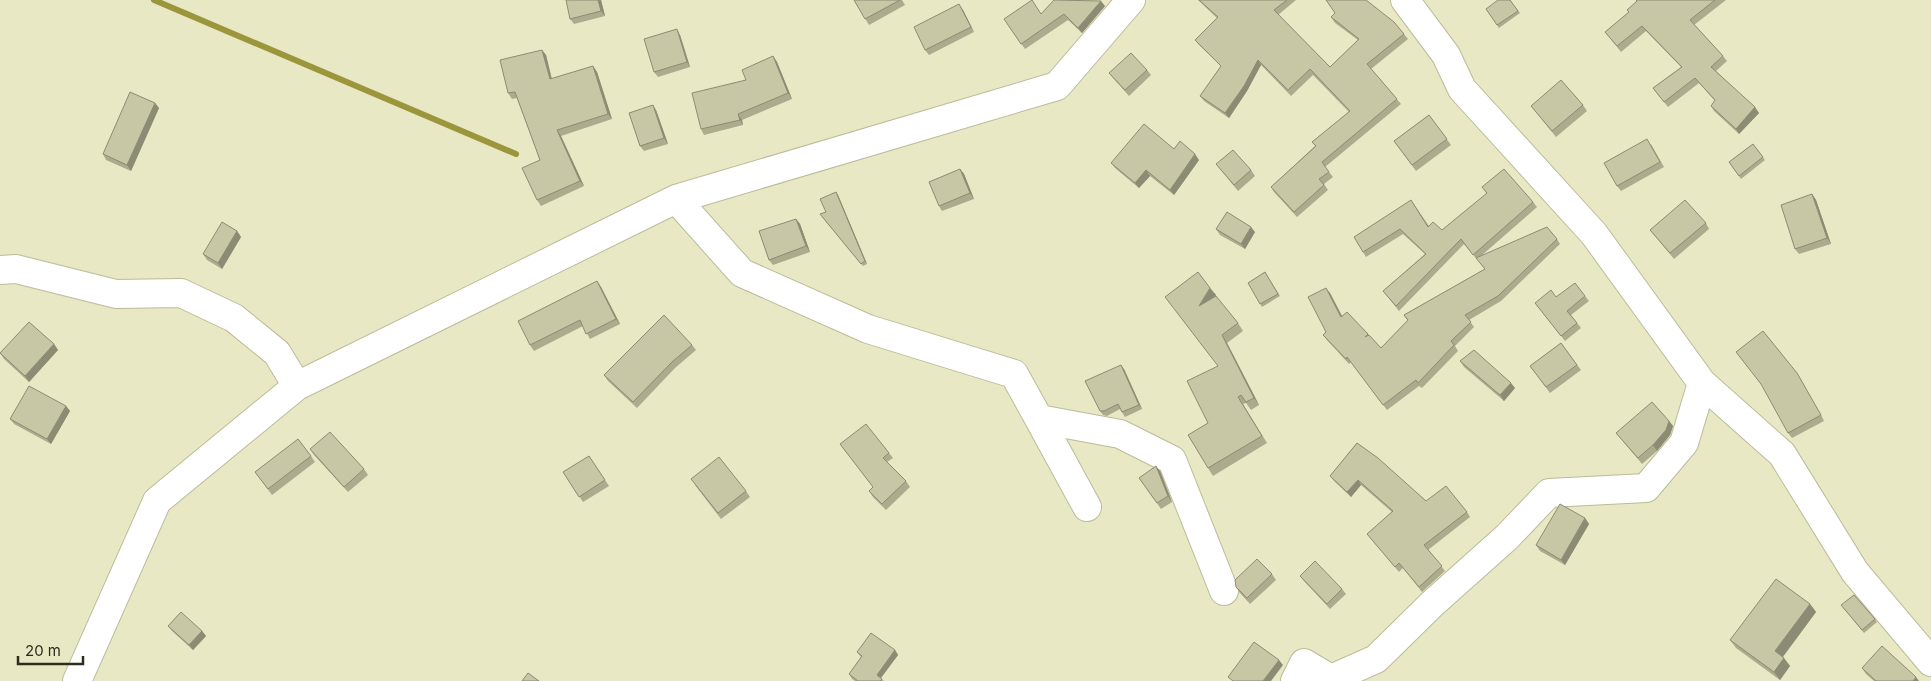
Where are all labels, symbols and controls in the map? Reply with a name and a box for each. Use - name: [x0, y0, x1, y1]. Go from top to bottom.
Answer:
- scale bar: [18, 634, 82, 666]
- text: 20 m: [25, 641, 61, 660]

